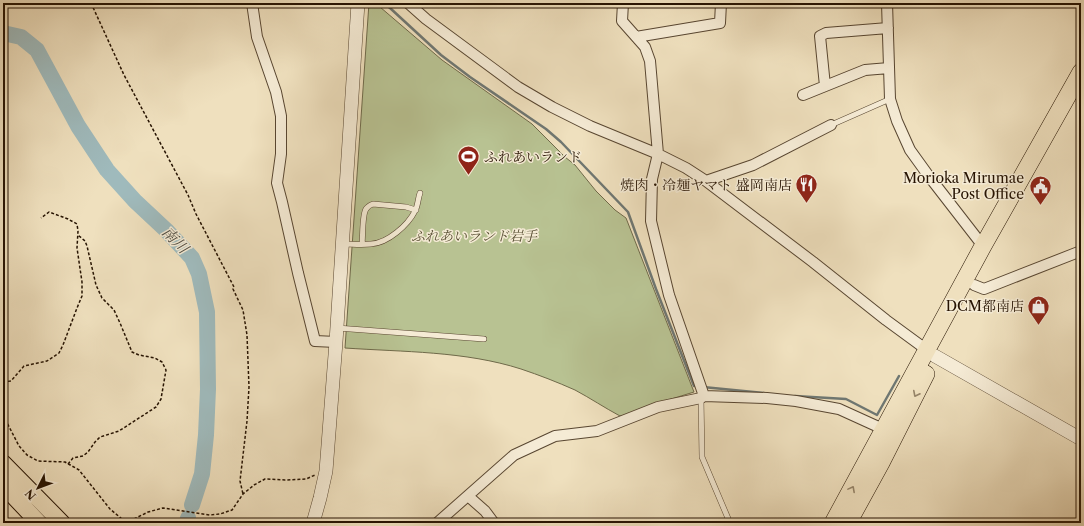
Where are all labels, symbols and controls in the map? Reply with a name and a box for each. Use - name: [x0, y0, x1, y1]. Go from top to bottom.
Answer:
- sports icon: ふれあいランド: [456, 144, 482, 177]
- place label: ふれあいランド: [484, 148, 582, 166]
- place label: Morioka Mirumae Post Office: [903, 169, 1024, 203]
- restaurant icon: 焼肉・冷麺ヤマト 盛岡南店: [794, 172, 820, 205]
- public building icon: Morioka Mirumae Post Office: [1027, 173, 1053, 206]
- place label: 焼肉・冷麺ヤマト 盛岡南店: [620, 176, 792, 194]
- water label: 南川: [158, 222, 194, 258]
- park label: ふれあいランド岩手: [411, 227, 538, 245]
- shop icon: DCM都南店: [1026, 293, 1052, 326]
- place label: DCM都南店: [946, 297, 1024, 315]
- one-way arrow: [913, 390, 921, 398]
- north arrow: [18, 468, 58, 508]
- one-way arrow: [847, 485, 854, 493]
- text: N: [22, 486, 39, 503]

